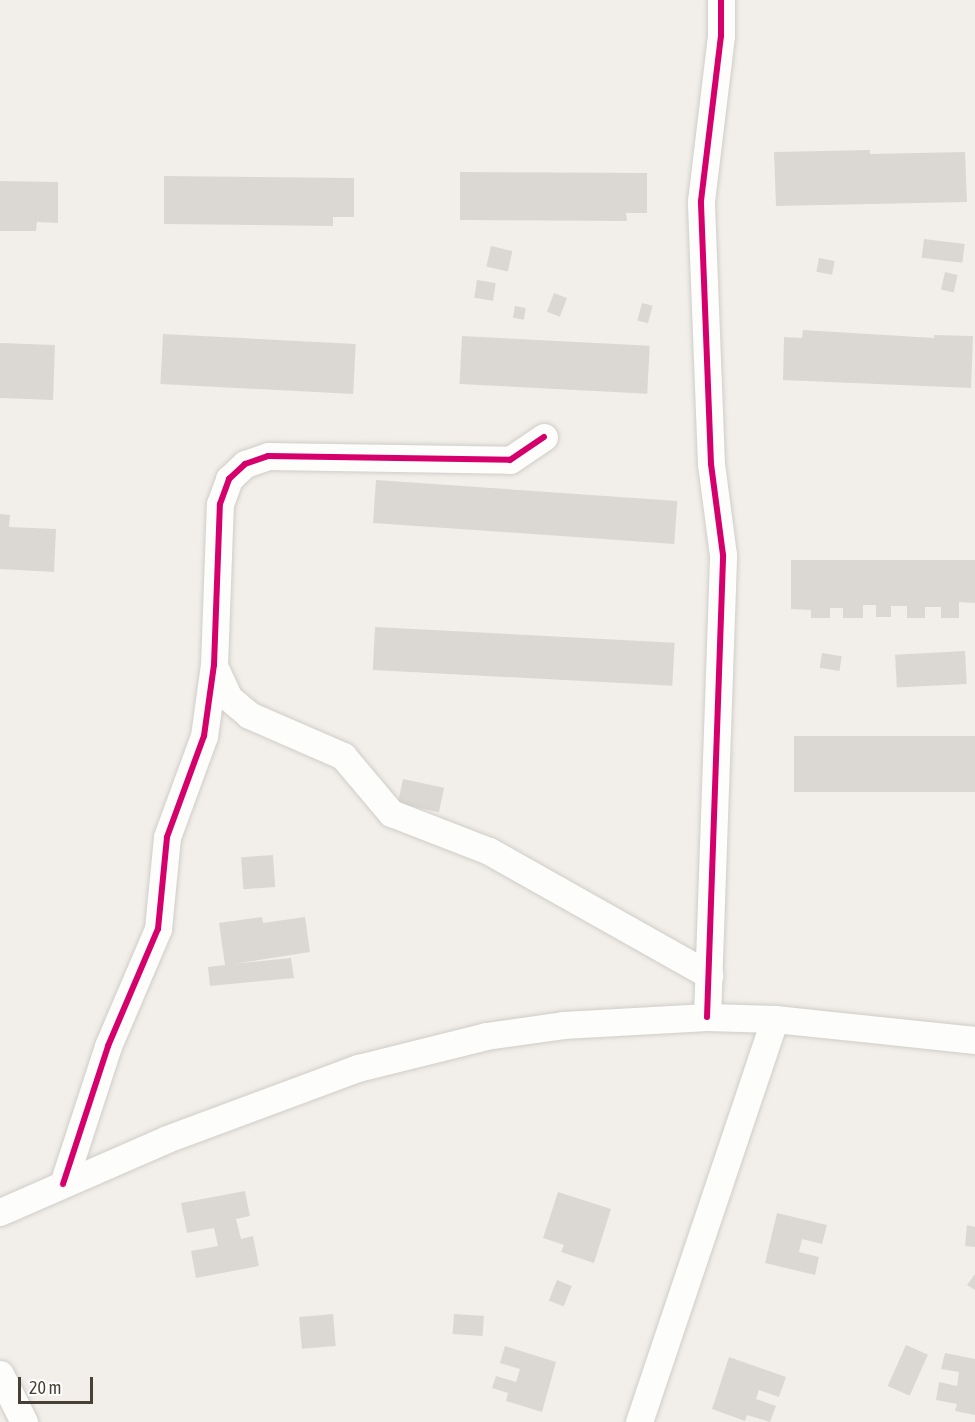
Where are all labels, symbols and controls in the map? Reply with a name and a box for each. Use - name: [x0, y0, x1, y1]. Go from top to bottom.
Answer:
- scale bar: [21, 1365, 96, 1403]
- text: 20 m: [29, 1377, 61, 1398]

